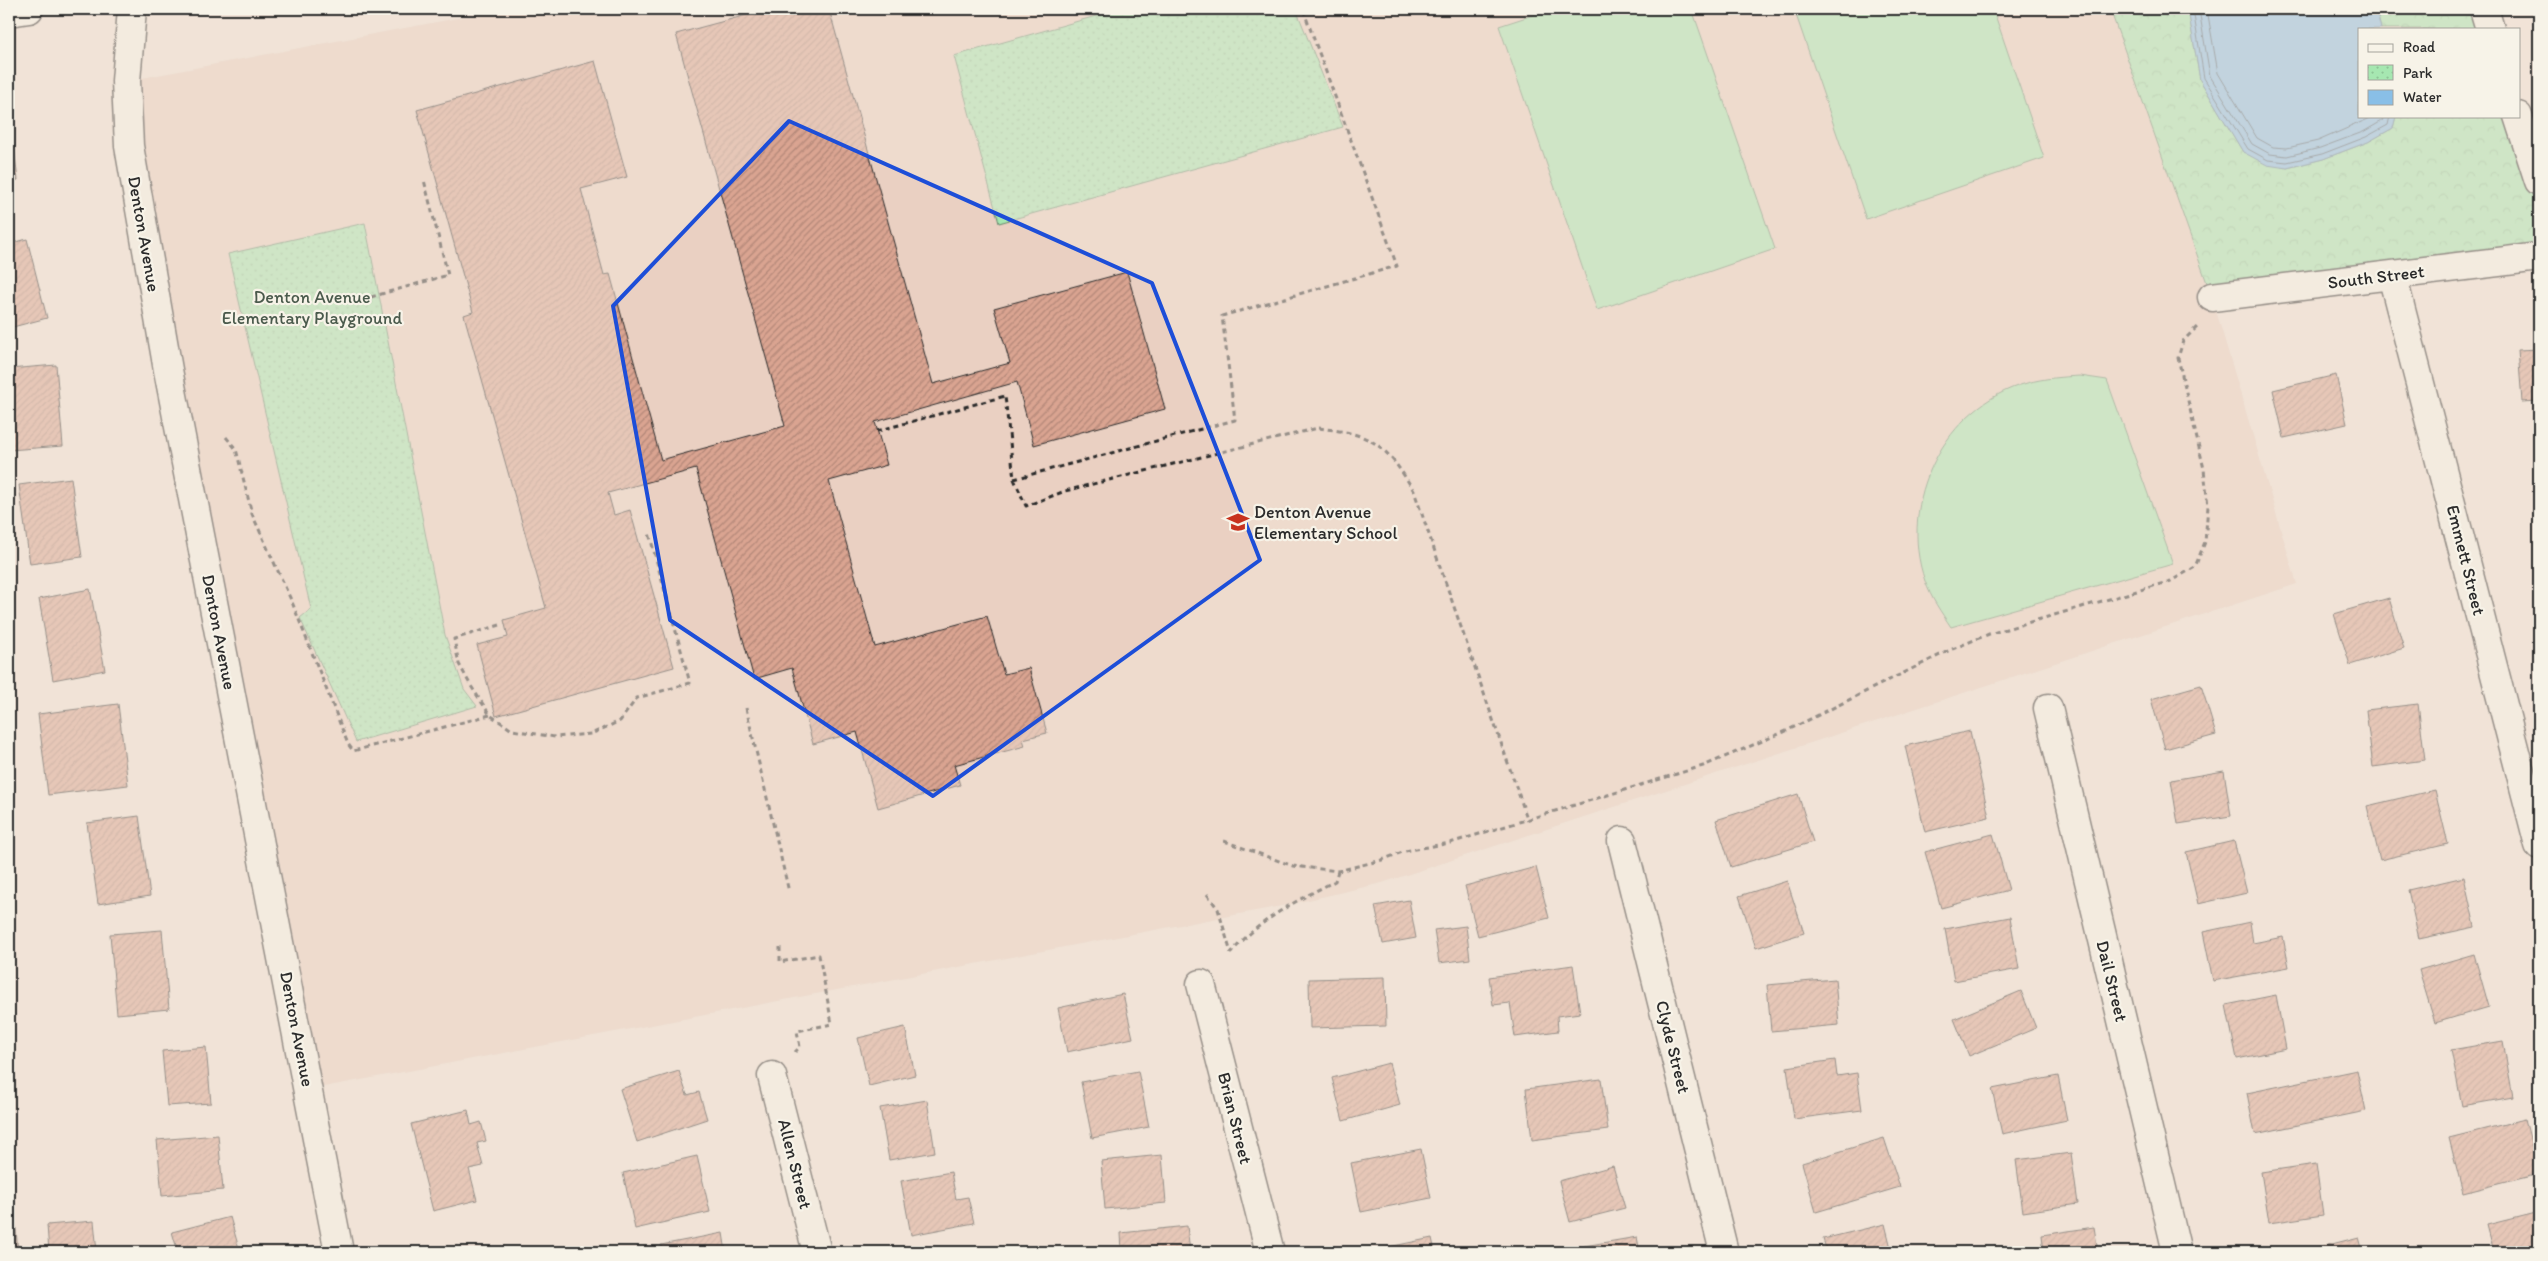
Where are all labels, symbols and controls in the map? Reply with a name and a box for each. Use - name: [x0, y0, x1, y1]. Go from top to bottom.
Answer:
- legend: [2358, 28, 2520, 118]
- text: Road: [2403, 38, 2436, 56]
- text: Park: [2403, 64, 2433, 82]
- text: Water: [2403, 88, 2442, 106]
- street label: Denton Avenue: [123, 174, 165, 294]
- street label: South Street: [2326, 260, 2426, 294]
- park label: Denton Avenue Elementary Playground: [222, 286, 402, 329]
- place label: Denton Avenue Elementary School: [1254, 501, 1398, 544]
- street label: Emmett Street: [2442, 503, 2490, 618]
- school or university icon: Denton Avenue Elementary School: [1225, 509, 1251, 535]
- street label: Denton Avenue: [197, 572, 241, 692]
- street label: Dail Street: [2091, 938, 2133, 1024]
- street label: Denton Avenue: [275, 969, 319, 1089]
- street label: Clyde Street: [1651, 998, 1695, 1096]
- street label: Brian Street: [1213, 1070, 1257, 1166]
- street label: Allen Street: [773, 1117, 817, 1212]

